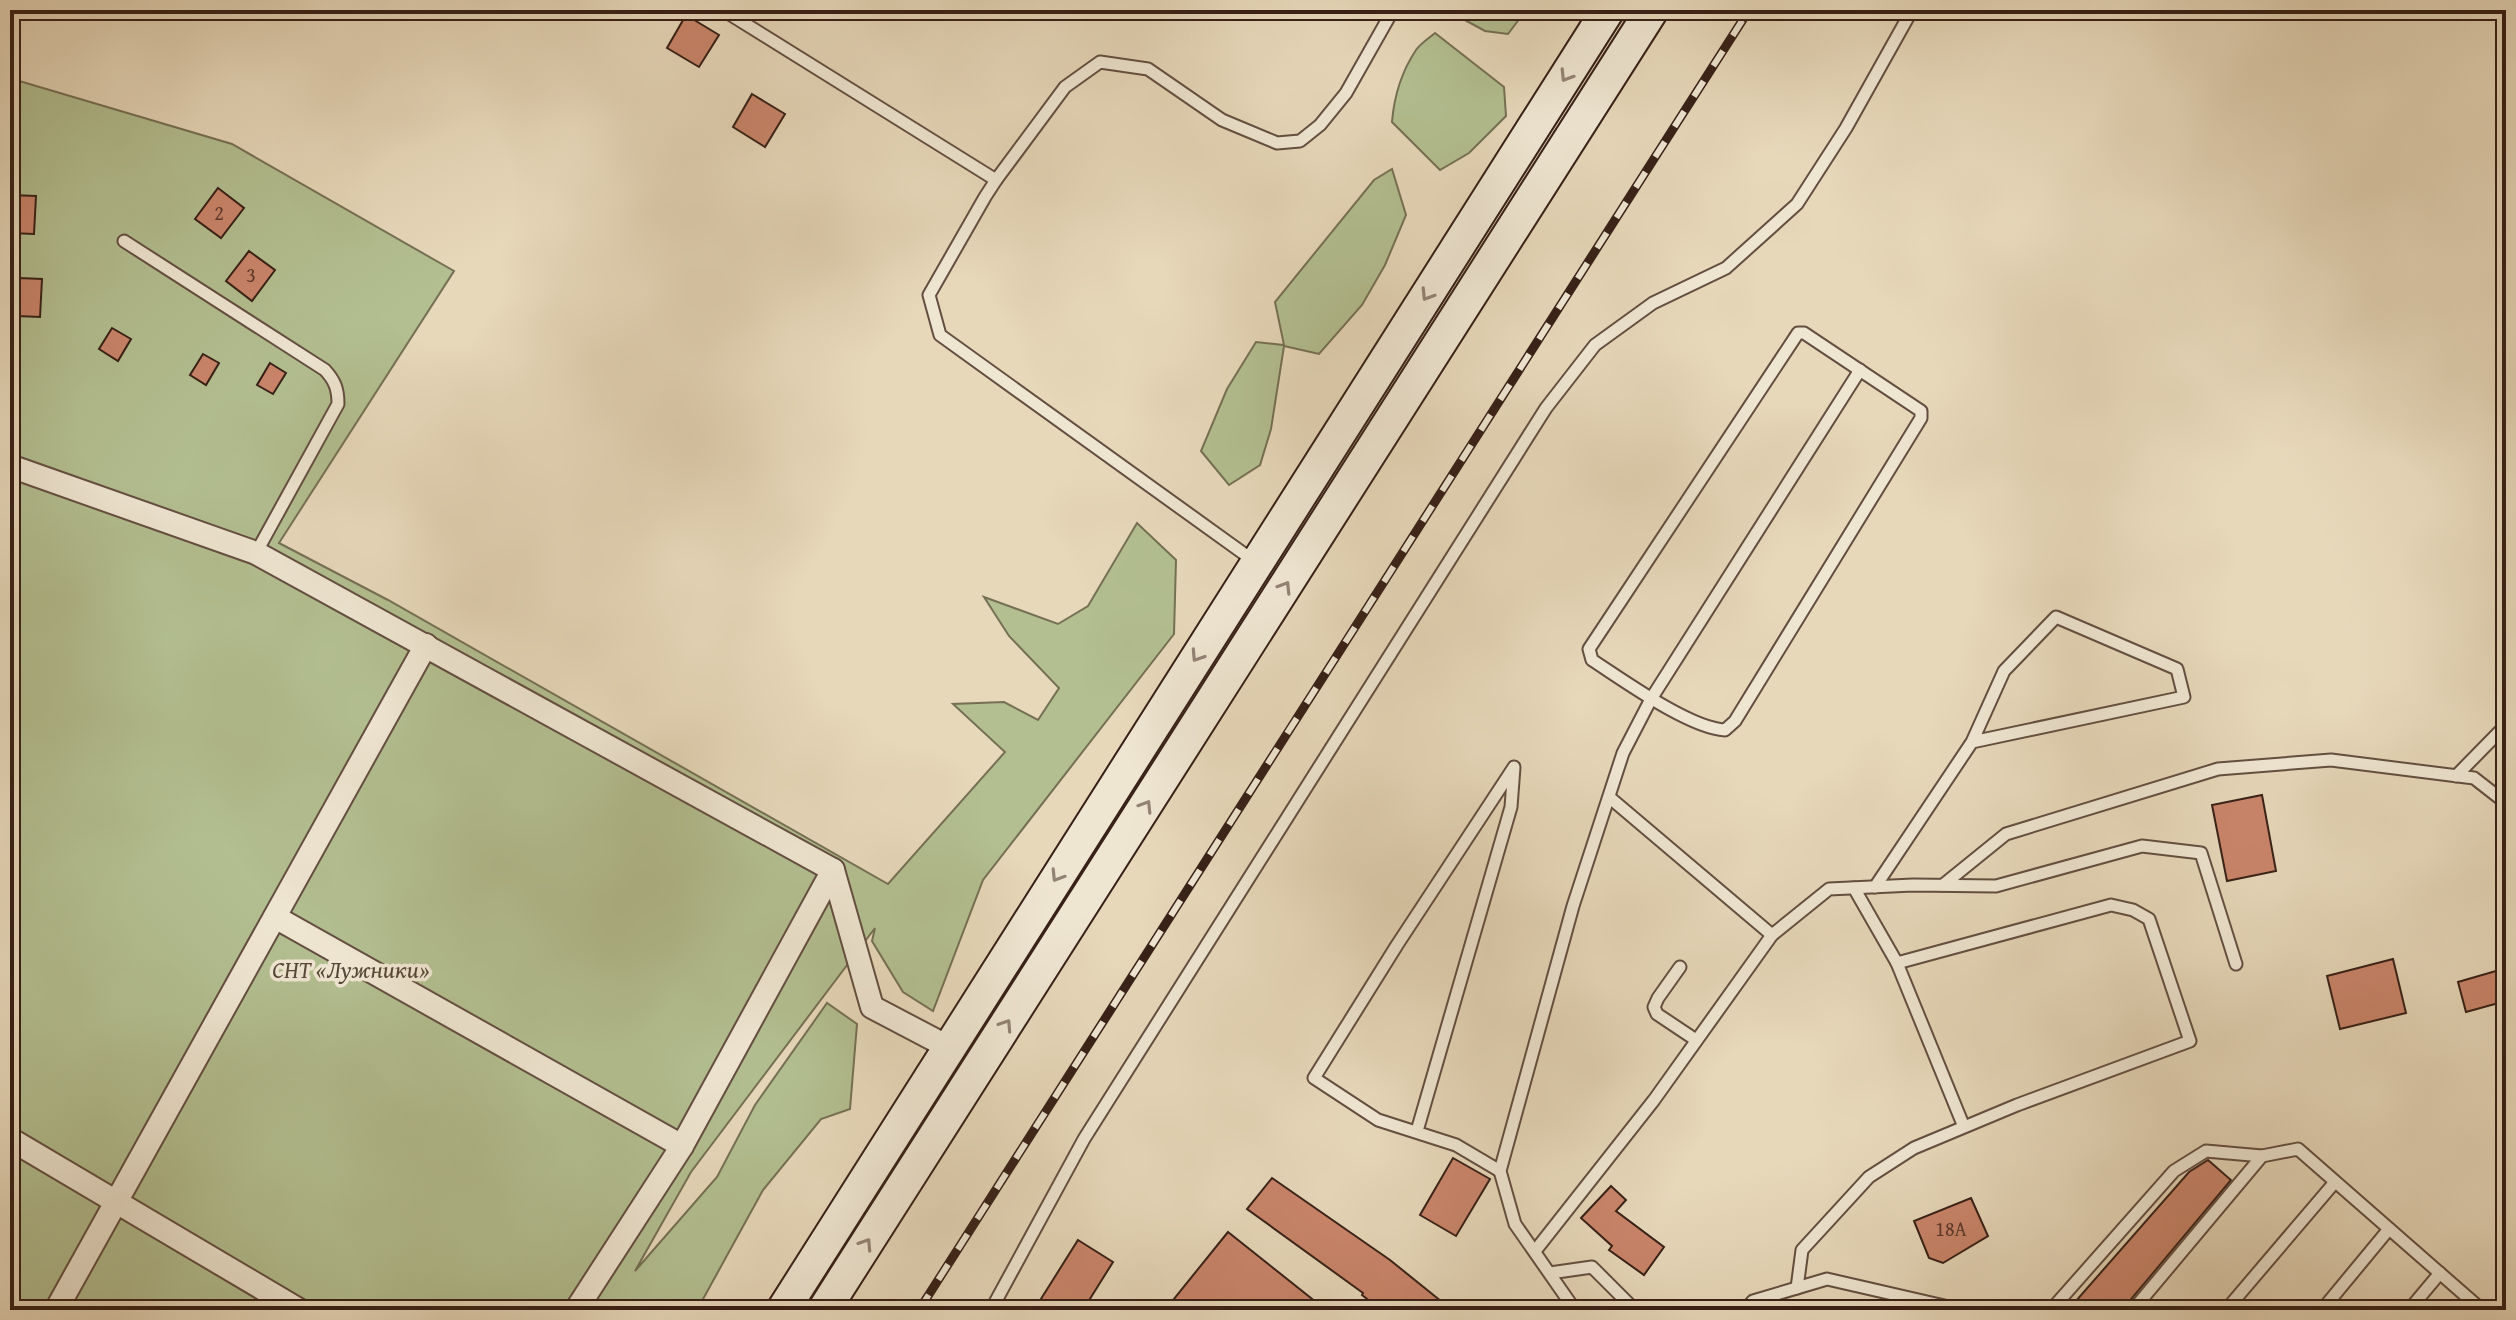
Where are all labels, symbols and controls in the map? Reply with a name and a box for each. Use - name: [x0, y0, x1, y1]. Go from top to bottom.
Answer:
- one-way arrow: [1561, 67, 1576, 82]
- house number: 2: [214, 198, 224, 227]
- house number: 3: [246, 260, 256, 289]
- one-way arrow: [1421, 286, 1436, 301]
- one-way arrow: [1276, 581, 1291, 595]
- one-way arrow: [1191, 647, 1206, 662]
- one-way arrow: [1136, 800, 1151, 815]
- one-way arrow: [1052, 867, 1067, 881]
- park label: СНТ «Лужники»: [272, 952, 430, 987]
- one-way arrow: [996, 1019, 1011, 1034]
- house number: 18А: [1935, 1214, 1967, 1243]
- one-way arrow: [856, 1238, 871, 1253]

